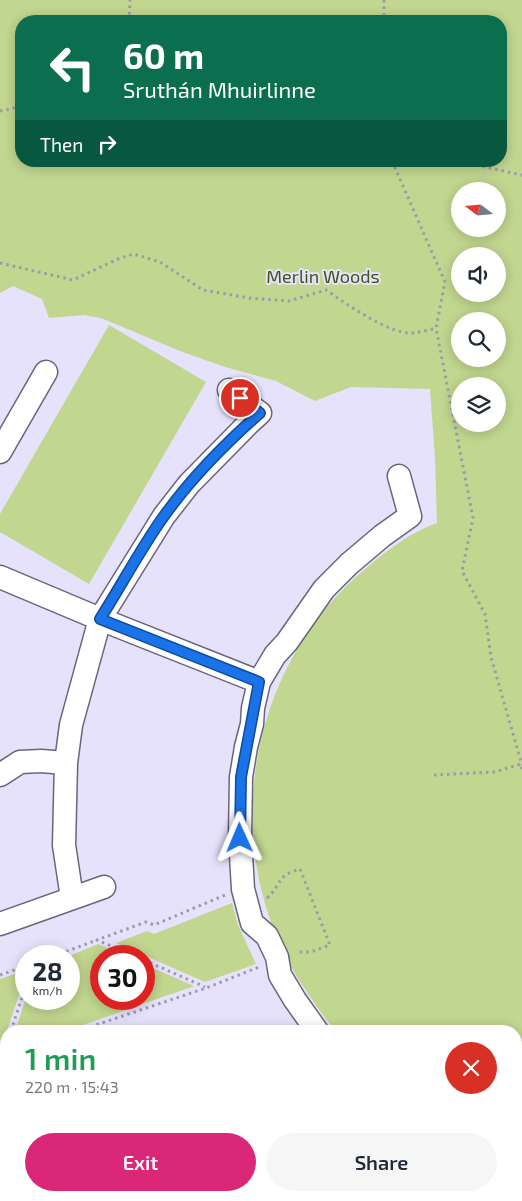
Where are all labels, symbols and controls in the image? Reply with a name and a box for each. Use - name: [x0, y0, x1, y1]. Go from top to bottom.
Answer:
- text: 60 m: [123, 34, 204, 76]
- icon: left: [40, 35, 105, 100]
- text: Sruthán Mhuirlinne: [123, 76, 316, 102]
- icon: right: [93, 130, 121, 158]
- text: Then: [40, 133, 83, 156]
- north arrow: [451, 182, 506, 238]
- map controls: [451, 182, 506, 432]
- button: sound: [451, 247, 506, 302]
- park label: Merlin Woods: [266, 265, 380, 287]
- button: search: [451, 312, 506, 367]
- pin: [219, 377, 261, 419]
- button: layers: [451, 377, 506, 432]
- icon: arrive: [226, 384, 254, 412]
- position arrow: [213, 811, 265, 863]
- speed limit sign: 30: [90, 945, 155, 1010]
- text: 28: [32, 956, 63, 986]
- text: km/h: [33, 983, 62, 997]
- text: 1 min: [25, 1040, 96, 1076]
- button: close: [445, 1042, 497, 1094]
- text: 220 m · 15:43: [25, 1077, 119, 1096]
- button: Exit: [25, 1133, 256, 1191]
- button: Share: [266, 1133, 497, 1191]

